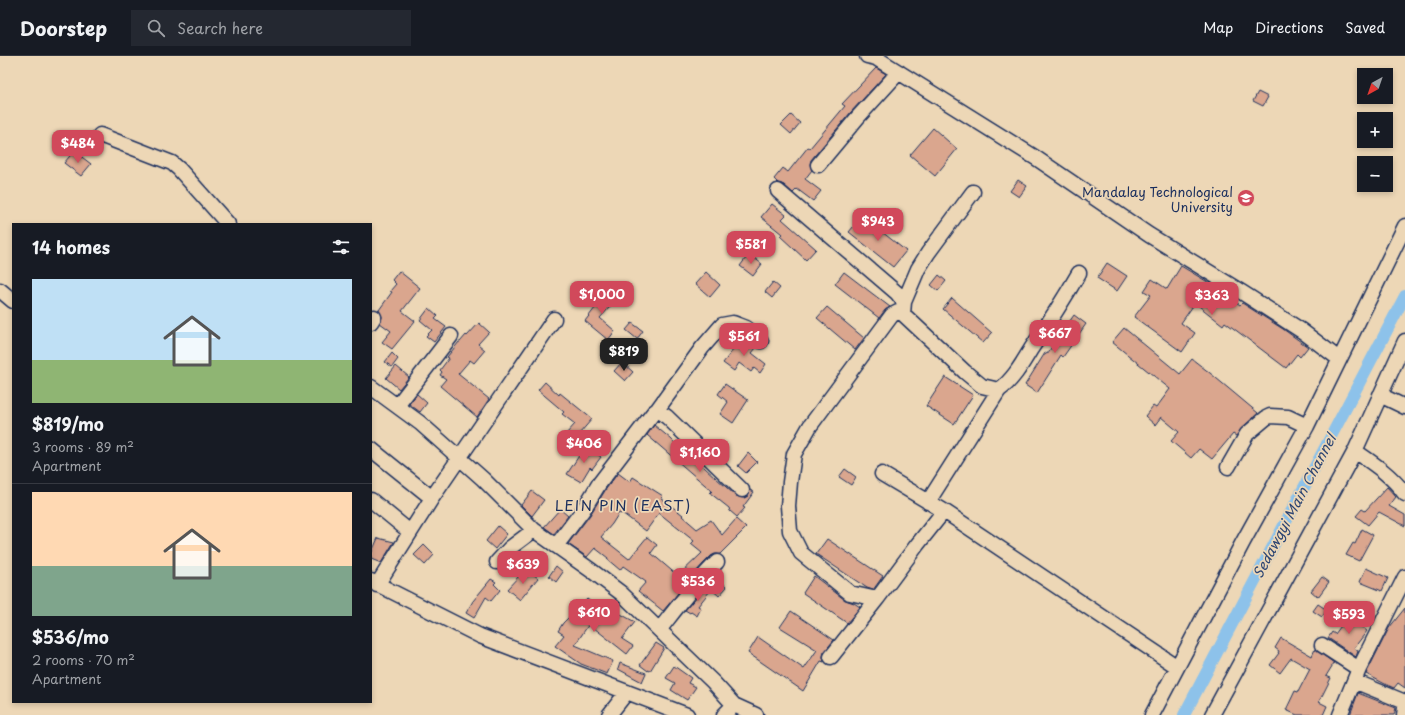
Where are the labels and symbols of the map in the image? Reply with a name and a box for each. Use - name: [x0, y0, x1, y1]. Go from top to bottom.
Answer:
- north arrow: [1357, 68, 1393, 104]
- pin: $484: [54, 130, 102, 164]
- place label: Mandalay Technological University: [1082, 182, 1233, 216]
- school or university icon: Mandalay Technological University: [1236, 188, 1256, 208]
- pin: $943: [854, 208, 902, 242]
- pin: $581: [727, 231, 775, 265]
- pin: $1,000: [569, 281, 635, 315]
- pin: $363: [1188, 282, 1236, 316]
- pin: $667: [1031, 320, 1079, 354]
- pin: $561: [720, 323, 768, 357]
- pin: $819: [600, 338, 648, 372]
- water label: Sedawgyi Main Channel: [1247, 428, 1342, 582]
- pin: $406: [560, 430, 608, 464]
- pin: $1,160: [667, 439, 733, 473]
- district label: LEIN PIN (EAST): [555, 493, 691, 516]
- pin: $639: [499, 551, 547, 585]
- pin: $536: [674, 568, 722, 602]
- pin: $610: [570, 599, 618, 633]
- pin: $593: [1325, 601, 1373, 635]

